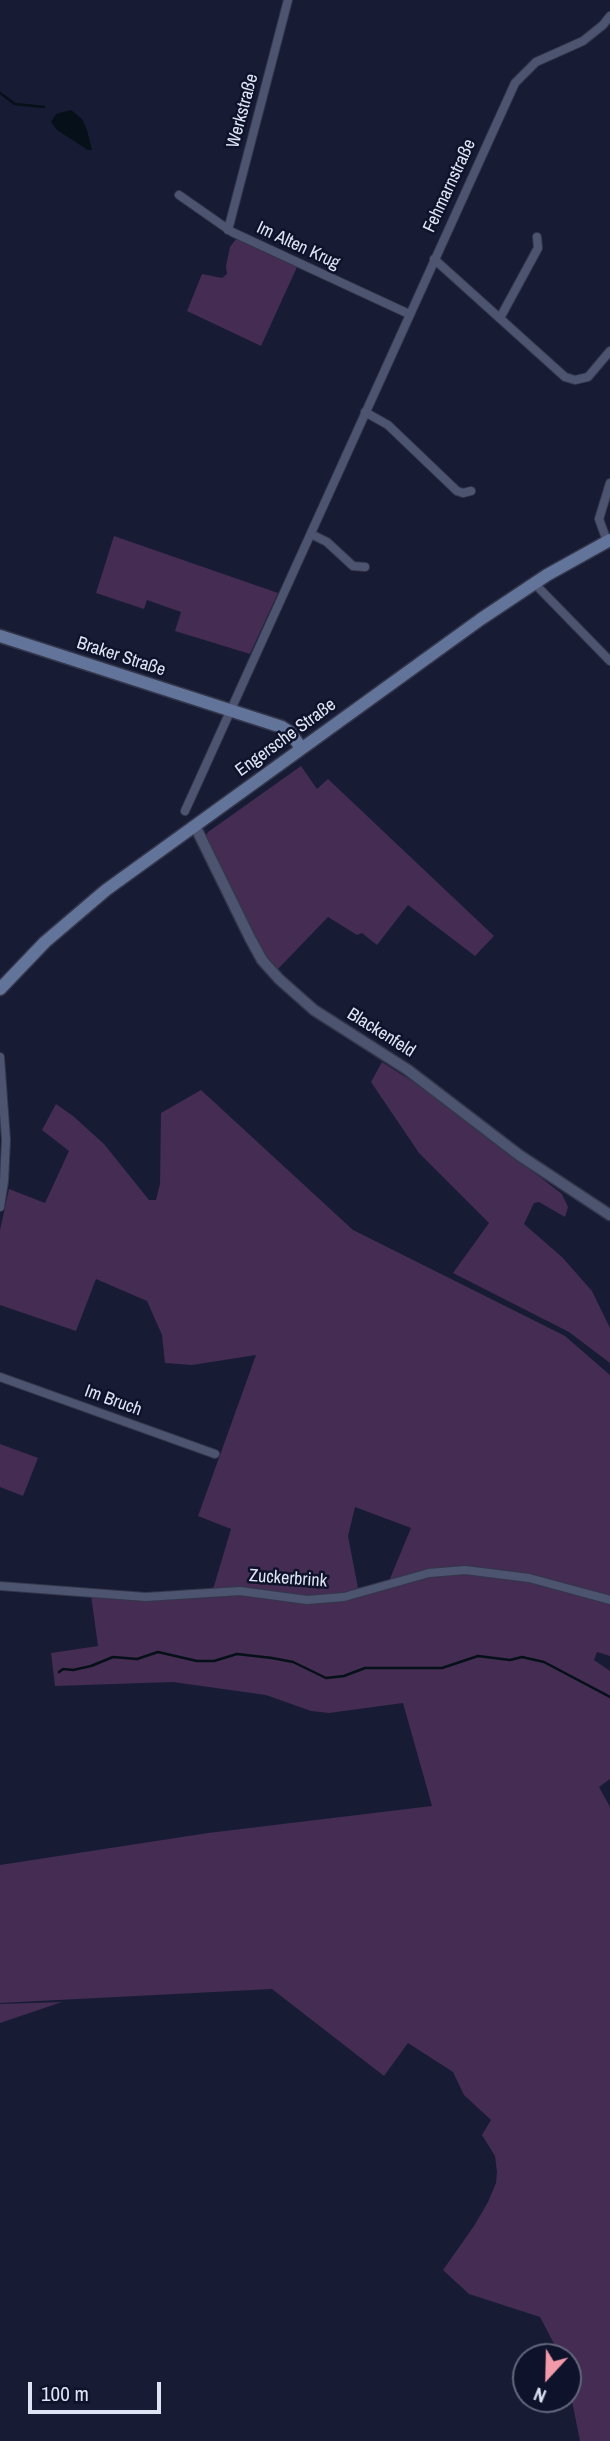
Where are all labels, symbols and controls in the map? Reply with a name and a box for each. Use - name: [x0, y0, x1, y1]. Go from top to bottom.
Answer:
- street label: Werkstraße: [223, 71, 263, 151]
- street label: Fehmarnstraße: [419, 136, 481, 236]
- street label: Im Alten Krug: [253, 217, 343, 275]
- street label: Braker Straße: [74, 633, 168, 681]
- street label: Engersche Straße: [232, 694, 340, 782]
- street label: Blackenfeld: [343, 1004, 419, 1062]
- street label: Im Bruch: [82, 1381, 144, 1421]
- street label: Zuckerbrink: [248, 1566, 328, 1592]
- north arrow: [512, 2343, 582, 2413]
- scale bar: [32, 2368, 164, 2412]
- text: 100 m: [41, 2379, 89, 2408]
- text: N: [530, 2381, 550, 2410]

